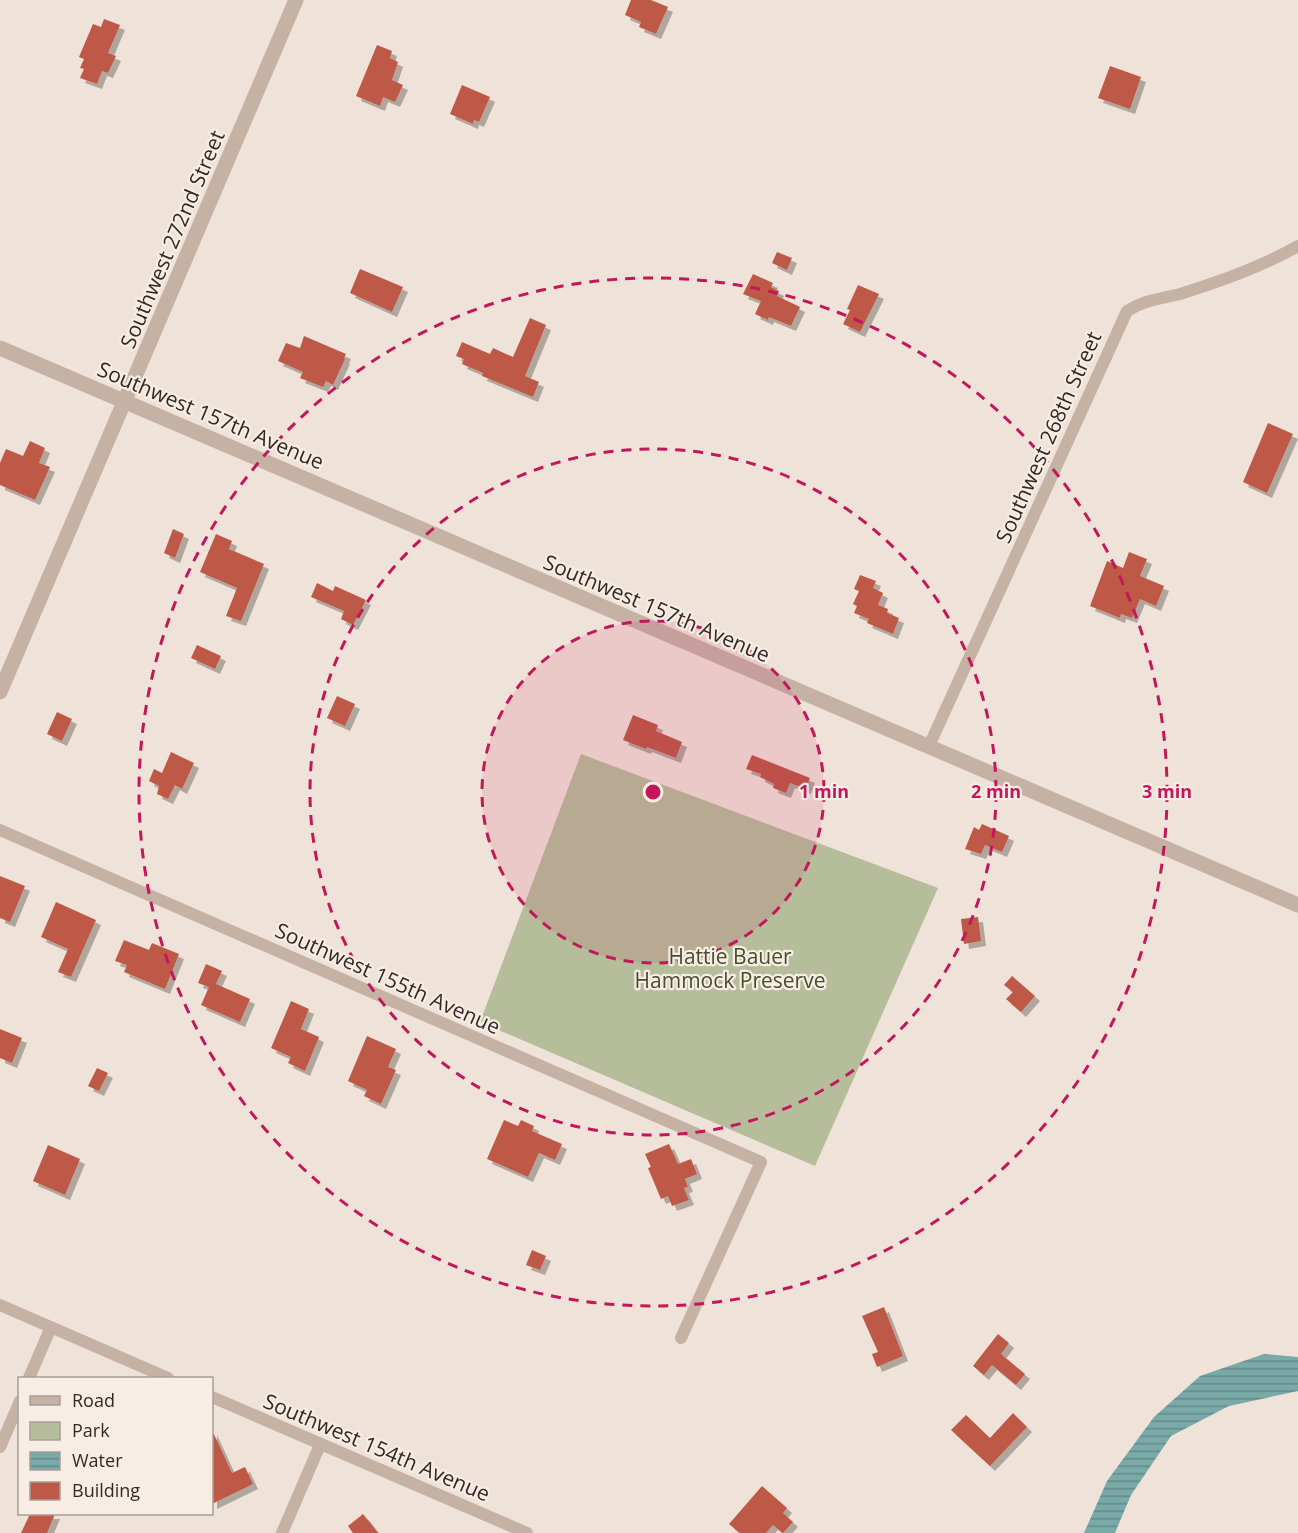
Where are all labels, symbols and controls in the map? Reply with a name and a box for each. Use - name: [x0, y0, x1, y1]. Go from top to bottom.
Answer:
- street label: Southwest 272nd Street: [113, 126, 231, 352]
- street label: Southwest 268th Street: [989, 327, 1107, 547]
- street label: Southwest 157th Avenue: [94, 355, 328, 475]
- street label: Southwest 157th Avenue: [540, 548, 774, 668]
- text: 1 min: [799, 779, 849, 803]
- text: 2 min: [971, 779, 1021, 803]
- text: 3 min: [1142, 779, 1192, 803]
- centre of rings: [643, 782, 663, 802]
- street label: Southwest 155th Avenue: [271, 916, 505, 1040]
- park label: Hattie Bauer Hammock Preserve: [635, 942, 825, 994]
- legend: [18, 1377, 213, 1515]
- street label: Southwest 154th Avenue: [260, 1387, 494, 1507]
- text: Road: [72, 1388, 115, 1412]
- text: Park: [72, 1418, 110, 1442]
- text: Water: [72, 1448, 123, 1472]
- text: Building: [72, 1478, 140, 1502]

